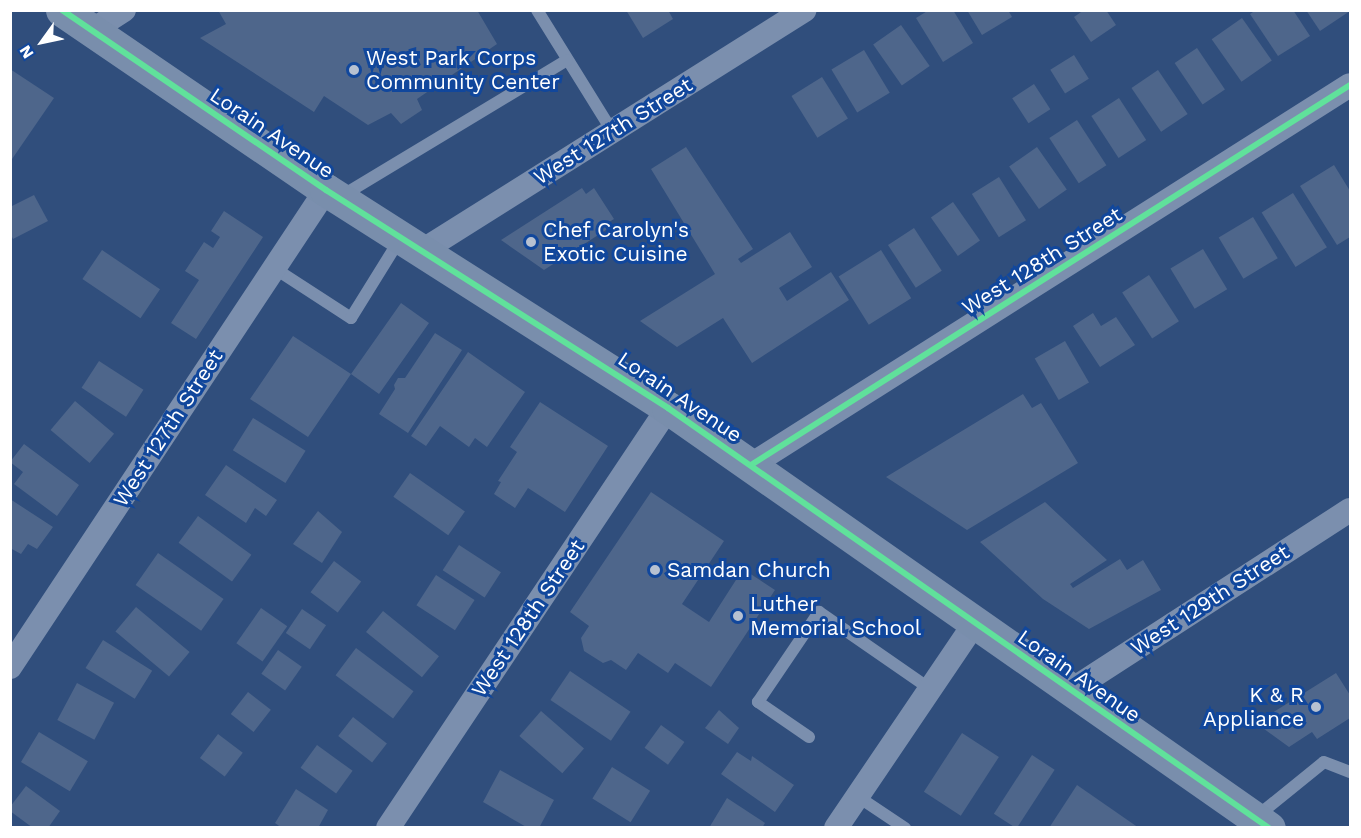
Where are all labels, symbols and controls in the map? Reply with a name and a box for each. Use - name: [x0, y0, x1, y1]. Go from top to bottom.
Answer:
- north arrow: [12, 12, 72, 72]
- text: N: [15, 42, 38, 62]
- place label: West Park Corps Community Center: [366, 45, 560, 95]
- marker: West Park Corps Community Center: [347, 63, 361, 77]
- street label: West 127th Street: [529, 72, 697, 190]
- street label: Lorain Avenue: [205, 82, 339, 184]
- street label: West 128th Street: [957, 202, 1127, 320]
- place label: Chef Carolyn's Exotic Cuisine: [543, 217, 690, 267]
- marker: Chef Carolyn's Exotic Cuisine: [524, 235, 538, 249]
- street label: West 127th Street: [108, 345, 228, 511]
- street label: Lorain Avenue: [613, 346, 747, 448]
- street label: West 128th Street: [466, 535, 590, 701]
- street label: West 129th Street: [1126, 539, 1294, 661]
- place label: Samdan Church: [667, 557, 831, 583]
- marker: Samdan Church: [648, 563, 662, 577]
- place label: Luther Memorial School: [750, 591, 922, 641]
- marker: Luther Memorial School: [731, 609, 745, 623]
- street label: Lorain Avenue: [1012, 624, 1146, 728]
- place label: K & R Appliance: [1203, 682, 1304, 732]
- marker: K & R Appliance: [1309, 700, 1323, 714]

